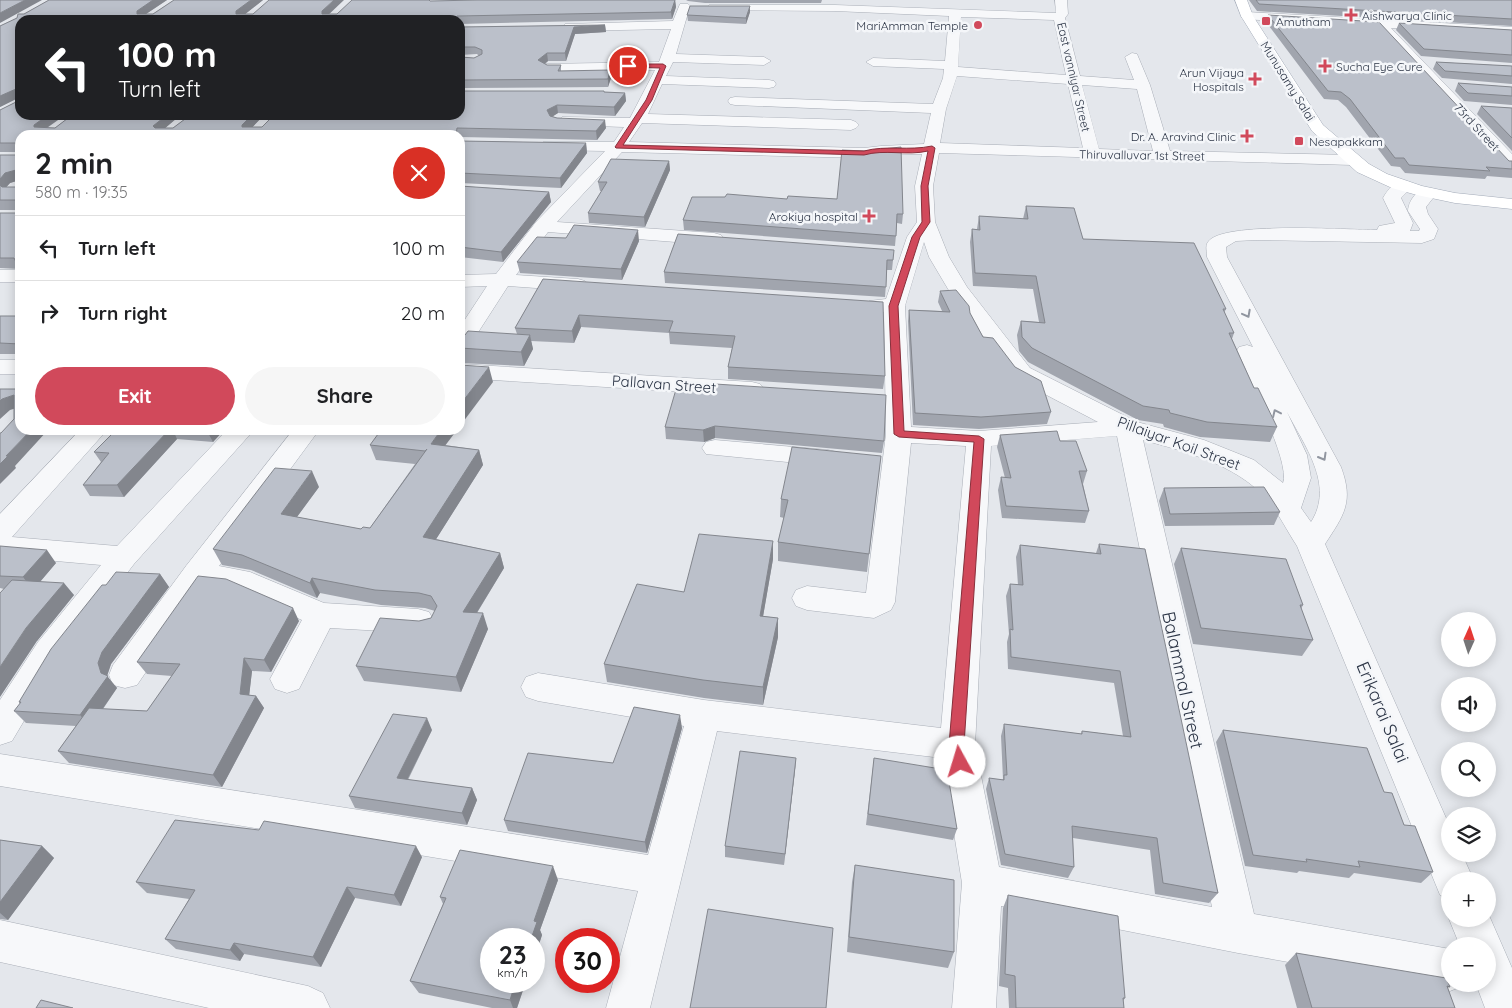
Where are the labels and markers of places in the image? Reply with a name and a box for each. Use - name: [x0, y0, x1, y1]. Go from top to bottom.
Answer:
- marker: Aishwarya Clinic: [1344, 8, 1358, 22]
- place label: Aishwarya Clinic: [1362, 8, 1452, 23]
- place label: Amutham: [1276, 14, 1331, 29]
- marker: Amutham: [1260, 15, 1272, 27]
- place label: MariAmman Temple: [856, 18, 968, 33]
- marker: MariAmman Temple: [972, 19, 984, 31]
- pin: [607, 45, 649, 87]
- marker: Sucha Eye Cure: [1318, 59, 1332, 73]
- place label: Sucha Eye Cure: [1336, 59, 1423, 74]
- place label: Arun Vijaya Hospitals: [1179, 65, 1244, 94]
- marker: Arun Vijaya Hospitals: [1248, 72, 1262, 86]
- place label: Dr. A. Aravind Clinic: [1131, 129, 1236, 144]
- marker: Dr. A. Aravind Clinic: [1240, 129, 1254, 143]
- place label: Nesapakkam: [1309, 134, 1383, 149]
- marker: Nesapakkam: [1293, 135, 1305, 147]
- place label: Arokiya hospital: [769, 209, 858, 224]
- marker: Arokiya hospital: [862, 209, 876, 223]

